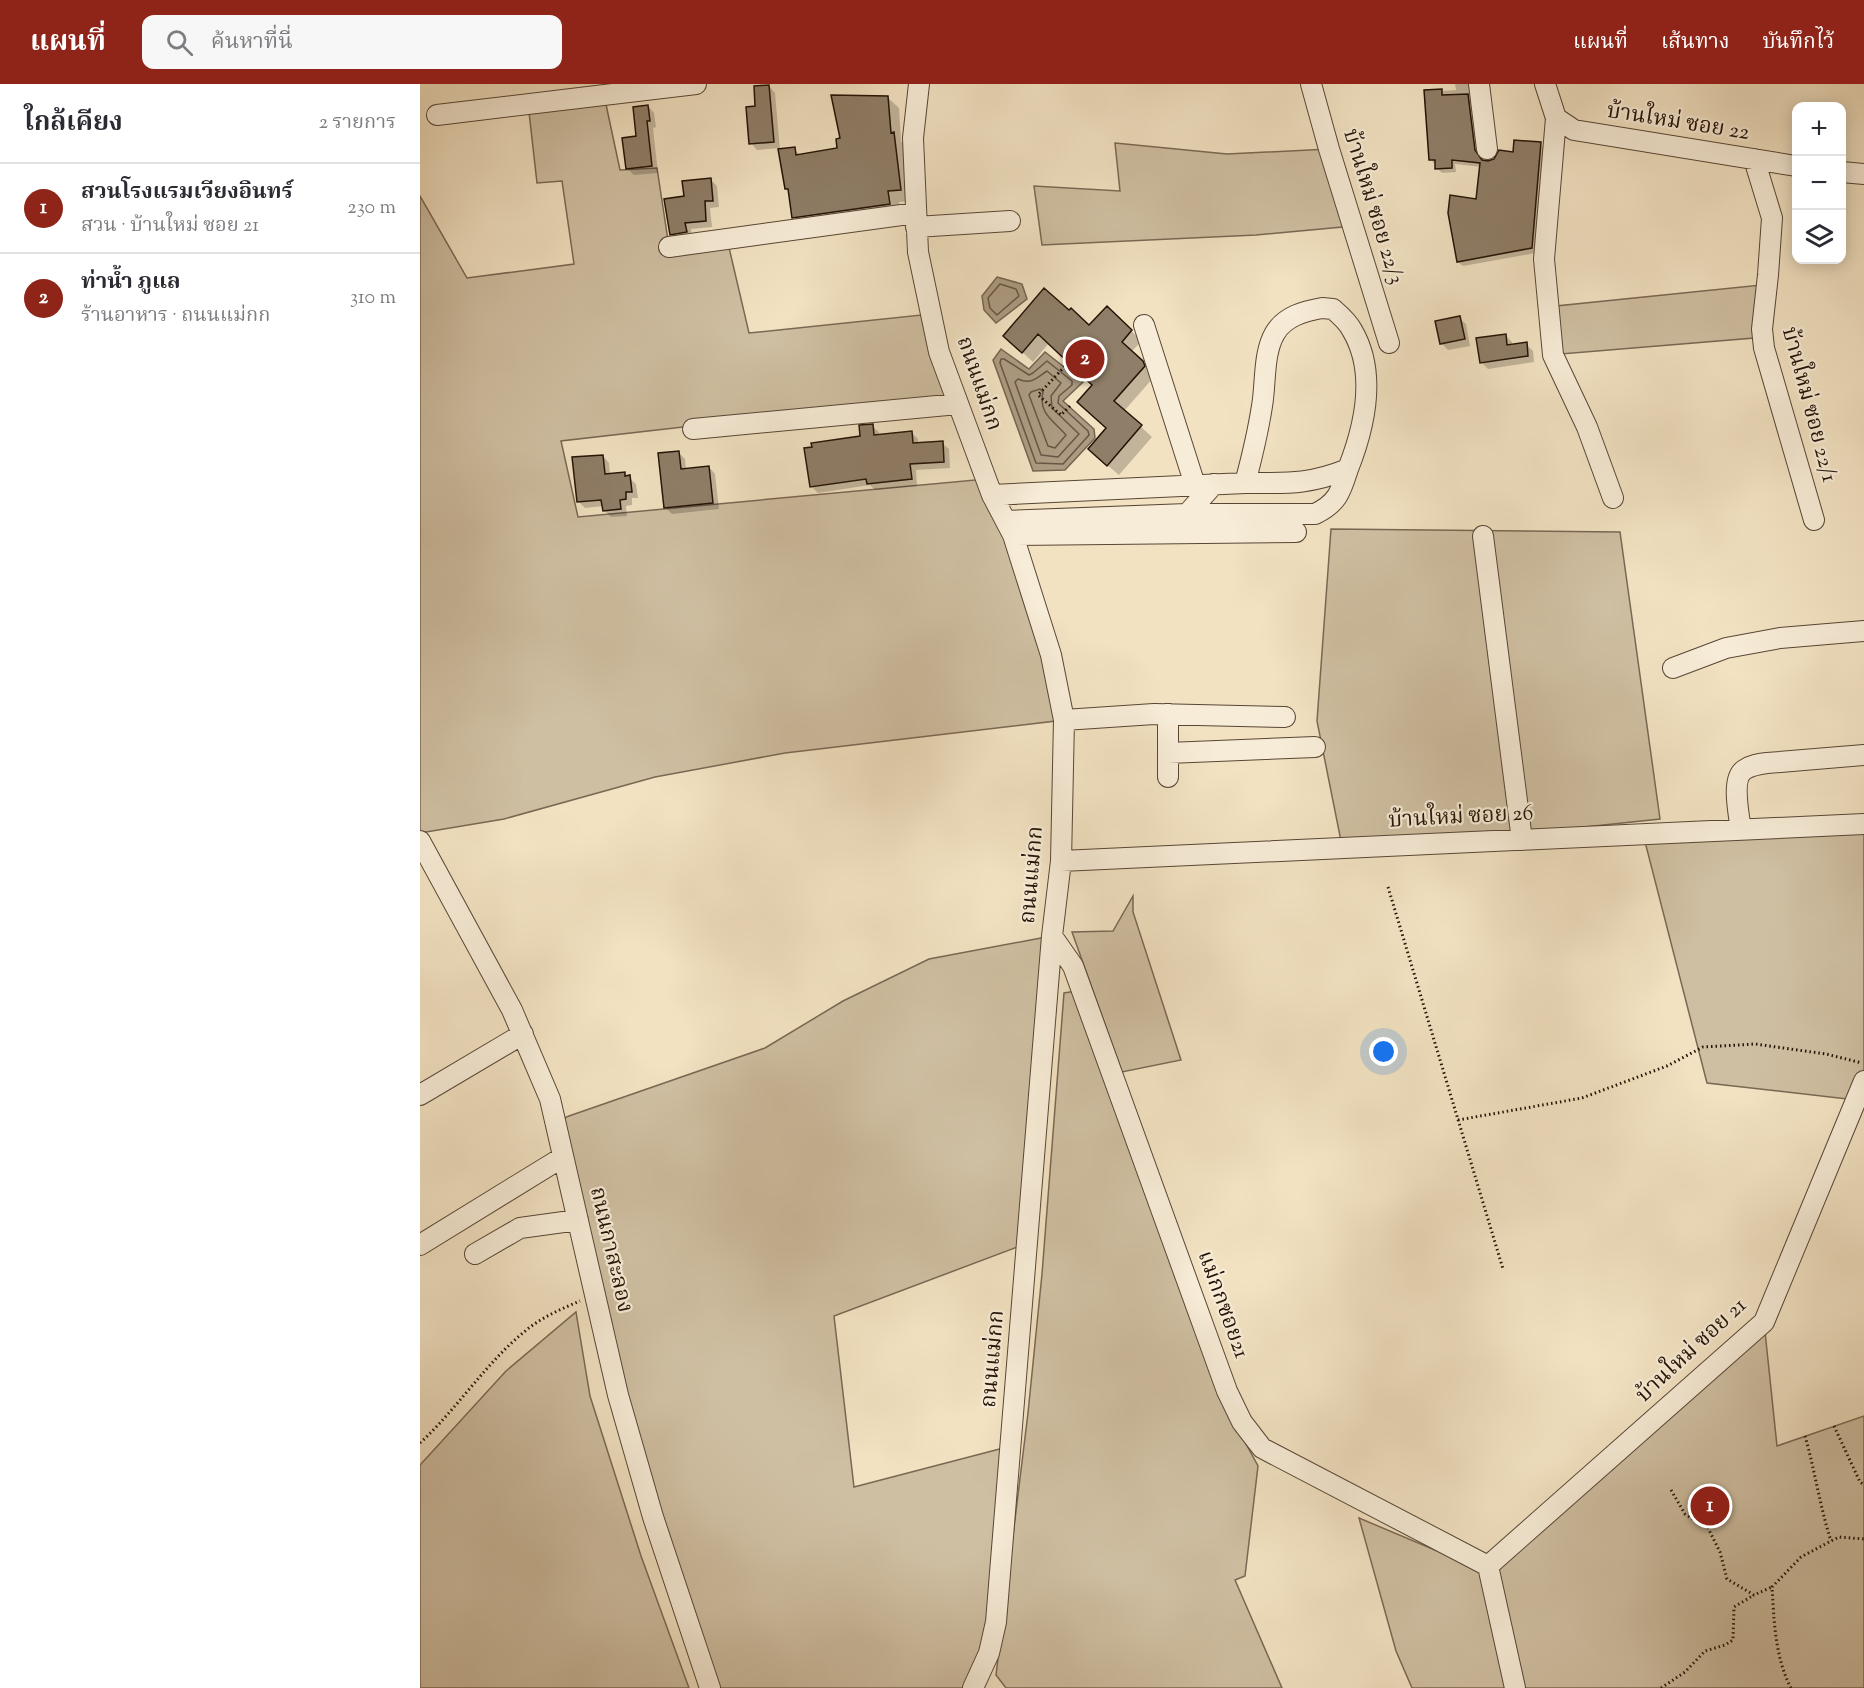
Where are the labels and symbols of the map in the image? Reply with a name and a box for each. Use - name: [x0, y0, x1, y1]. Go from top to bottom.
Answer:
- street label: บ้านใหม่ ซอย 22: [1604, 95, 1752, 150]
- street label: บ้านใหม่ ซอย 22/3: [1333, 125, 1412, 289]
- street label: บ้านใหม่ ซอย 22/1: [1772, 324, 1845, 487]
- street label: ถนนแม่กก: [947, 332, 1009, 436]
- pin: 2: [1066, 336, 1104, 382]
- street label: บ้านใหม่ ซอย 26: [1388, 797, 1534, 838]
- street label: ถนนแม่กก: [1013, 825, 1053, 925]
- your location: [1369, 1037, 1398, 1066]
- street label: ถนนกาสะลอง: [580, 1184, 640, 1316]
- street label: แม่กกซอย21: [1188, 1247, 1256, 1364]
- street label: บ้านใหม่ ซอย 21: [1629, 1290, 1755, 1411]
- street label: ถนนแม่กก: [974, 1309, 1014, 1409]
- pin: 1: [1690, 1484, 1730, 1528]

